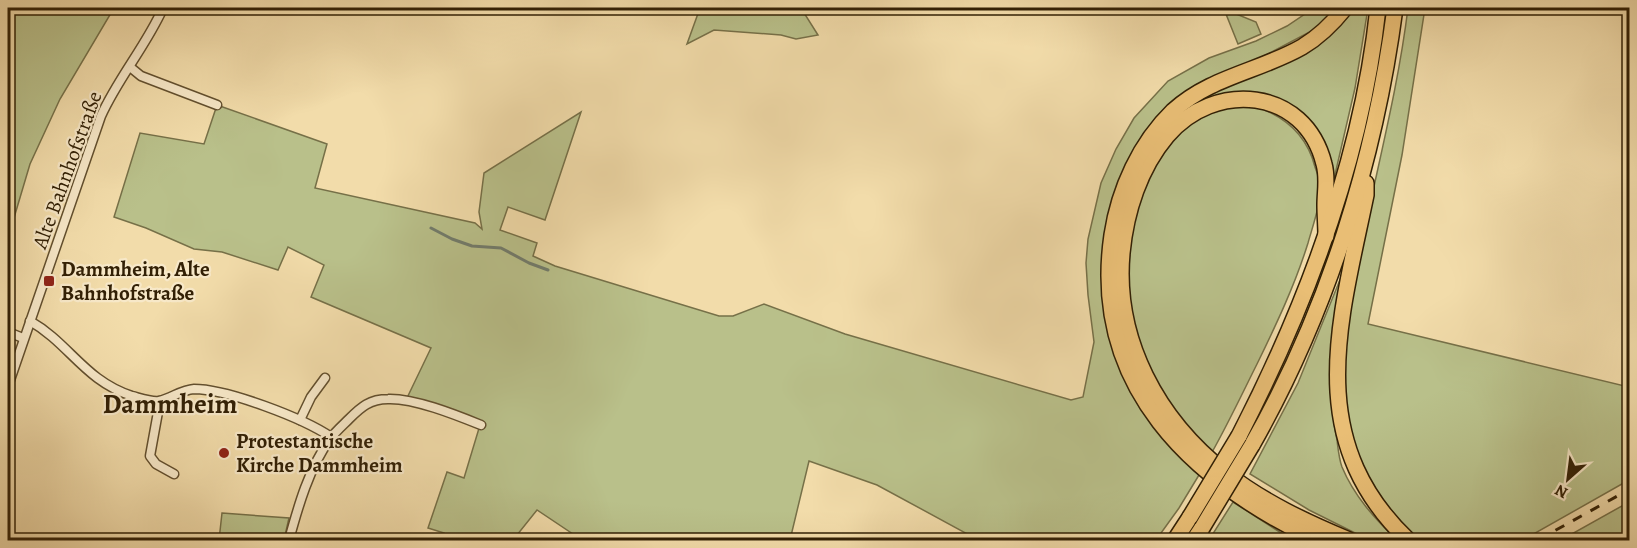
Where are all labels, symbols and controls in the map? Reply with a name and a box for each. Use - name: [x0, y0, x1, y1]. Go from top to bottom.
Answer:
- street label: Alte Bahnhofstraße: [25, 87, 109, 254]
- place label: Dammheim, Alte Bahnhofstraße: [61, 255, 210, 307]
- marker: Dammheim, Alte Bahnhofstraße: [42, 274, 56, 288]
- district label: Dammheim: [103, 386, 238, 422]
- place label: Protestantische Kirche Dammheim: [236, 427, 403, 479]
- marker: Protestantische Kirche Dammheim: [217, 446, 231, 460]
- north arrow: [1538, 449, 1598, 509]
- text: N: [1551, 479, 1572, 504]

